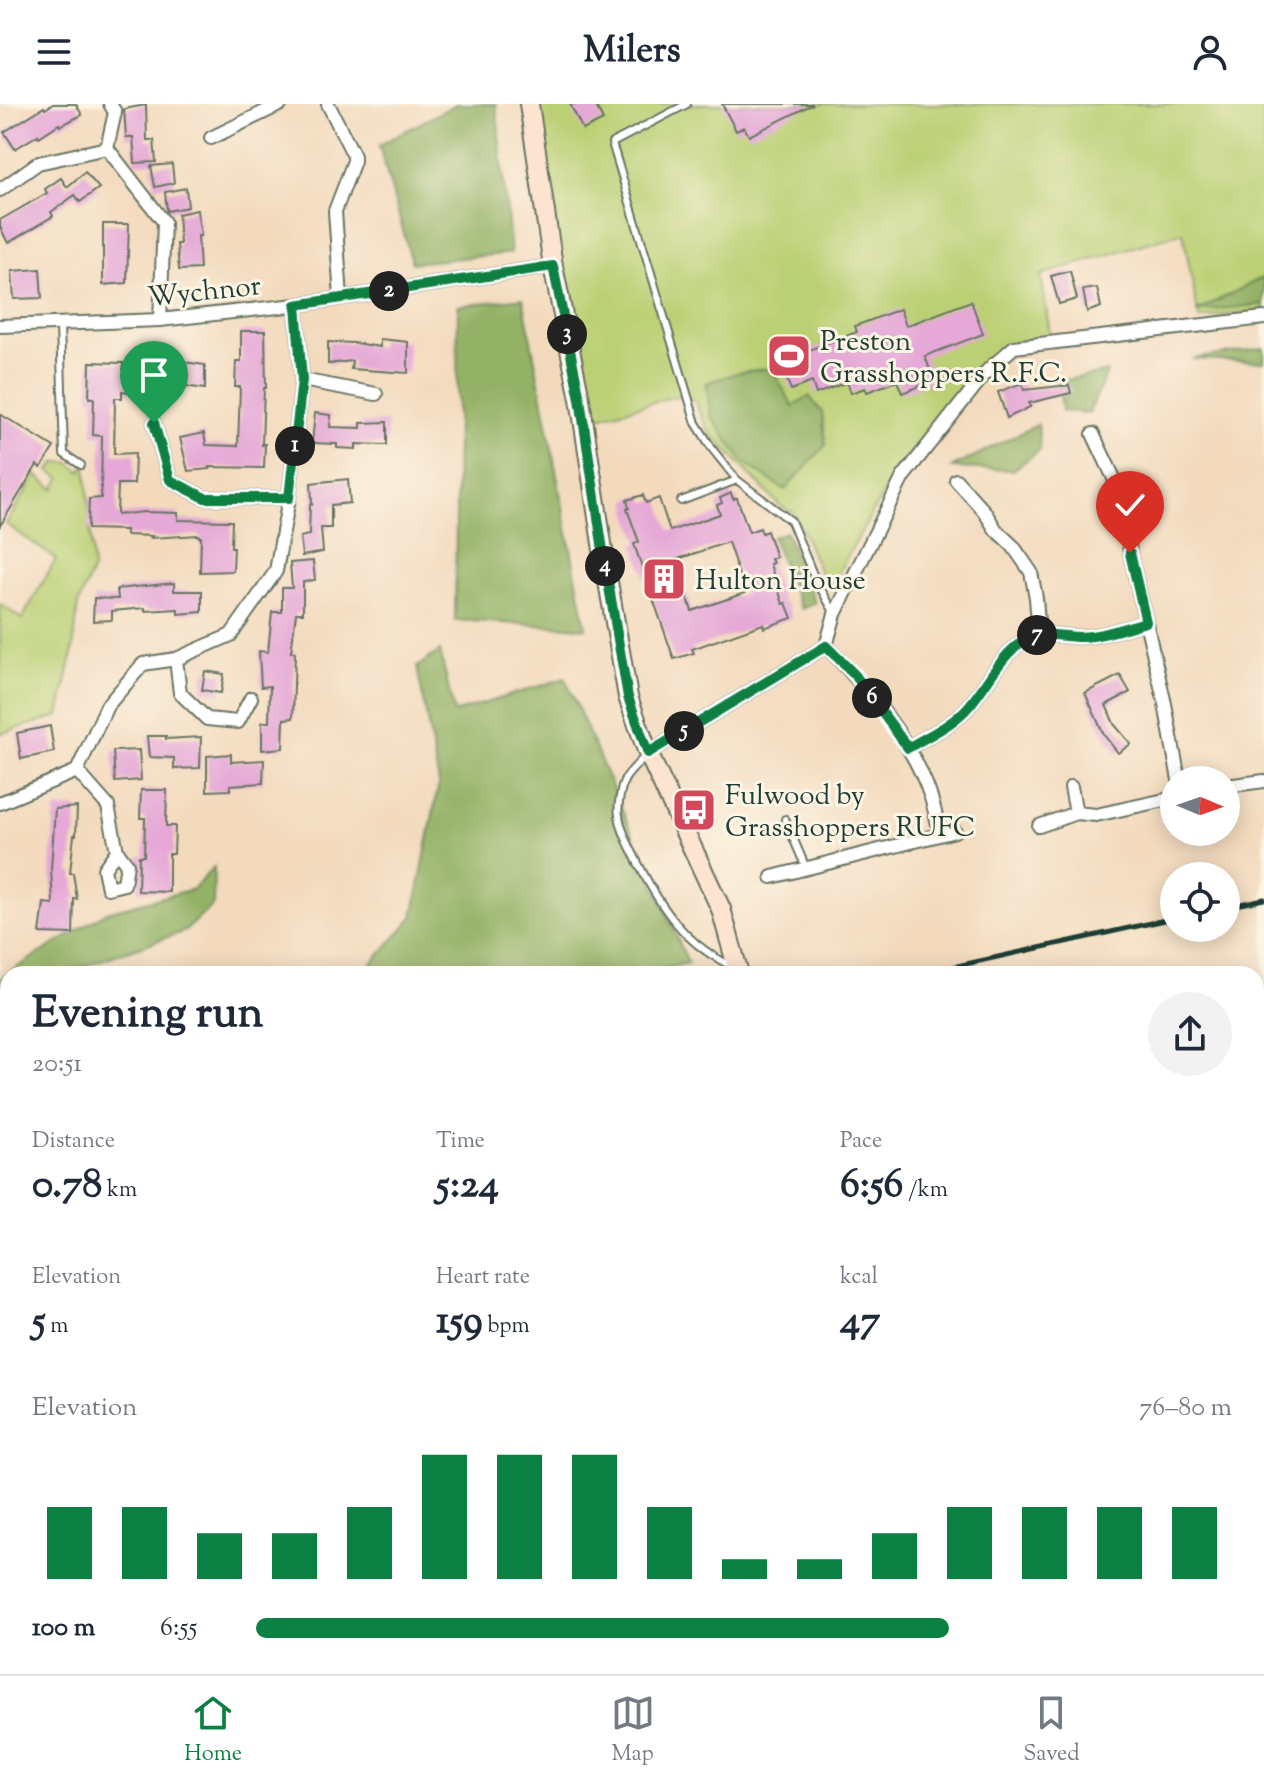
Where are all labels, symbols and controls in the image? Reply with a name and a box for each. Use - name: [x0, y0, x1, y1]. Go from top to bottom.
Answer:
- text: Milers: [583, 26, 681, 78]
- icon: menu: [32, 30, 76, 74]
- icon: person: [1188, 30, 1232, 74]
- street label: Wychnor: [146, 267, 264, 319]
- pin: 2: [369, 271, 409, 311]
- text: 2: [384, 275, 394, 307]
- pin: 3: [547, 314, 587, 354]
- text: 3: [563, 318, 571, 350]
- place label: Preston Grasshoppers R.F.C.: [820, 323, 1067, 395]
- sports icon: Preston Grasshoppers R.F.C.: [765, 332, 813, 380]
- pin: [120, 341, 188, 423]
- icon: arrive: [132, 353, 176, 397]
- pin: 1: [275, 426, 315, 466]
- text: 1: [291, 430, 299, 462]
- pin: [1096, 471, 1164, 553]
- icon: check: [1108, 483, 1152, 527]
- pin: 4: [585, 546, 625, 586]
- text: 4: [599, 550, 611, 582]
- building icon: Hulton House: [640, 555, 688, 603]
- place label: Hulton House: [695, 562, 866, 602]
- pin: 7: [1017, 615, 1057, 655]
- text: 7: [1031, 619, 1043, 651]
- pin: 6: [852, 678, 892, 718]
- text: 6: [867, 682, 877, 714]
- pin: 5: [664, 711, 704, 751]
- text: 5: [680, 715, 688, 747]
- north arrow: [1160, 766, 1240, 846]
- map controls: [1160, 766, 1240, 942]
- place label: Fulwood by Grasshoppers RUFC: [725, 777, 975, 849]
- bus stop icon: Fulwood by Grasshoppers RUFC: [670, 786, 718, 834]
- button: locate: [1160, 862, 1240, 942]
- text: Evening run: [32, 984, 264, 1047]
- button: share: [1148, 992, 1232, 1076]
- text: 20:51: [32, 1046, 82, 1083]
- text: Distance: [32, 1126, 115, 1158]
- text: Time: [436, 1126, 485, 1158]
- text: Pace: [840, 1126, 882, 1158]
- text: 0.78: [32, 1158, 102, 1215]
- text: 5:24: [436, 1158, 499, 1215]
- text: 6:56: [840, 1158, 903, 1215]
- text: km: [102, 1175, 137, 1207]
- text: /km: [903, 1175, 948, 1207]
- text: Elevation: [32, 1262, 121, 1294]
- text: Heart rate: [436, 1262, 530, 1294]
- text: kcal: [840, 1262, 878, 1294]
- text: 5: [32, 1294, 46, 1351]
- text: 159: [436, 1294, 483, 1351]
- text: 47: [840, 1294, 880, 1351]
- text: m: [46, 1311, 69, 1343]
- text: bpm: [483, 1311, 530, 1343]
- text: Elevation: [32, 1390, 137, 1427]
- text: 76–80 m: [1139, 1390, 1232, 1427]
- text: 100 m: [32, 1610, 95, 1647]
- text: 6:55: [160, 1610, 197, 1647]
- tab: Home: [184, 1691, 242, 1771]
- tab: Map: [611, 1691, 655, 1771]
- tab: Saved: [1023, 1691, 1080, 1771]

